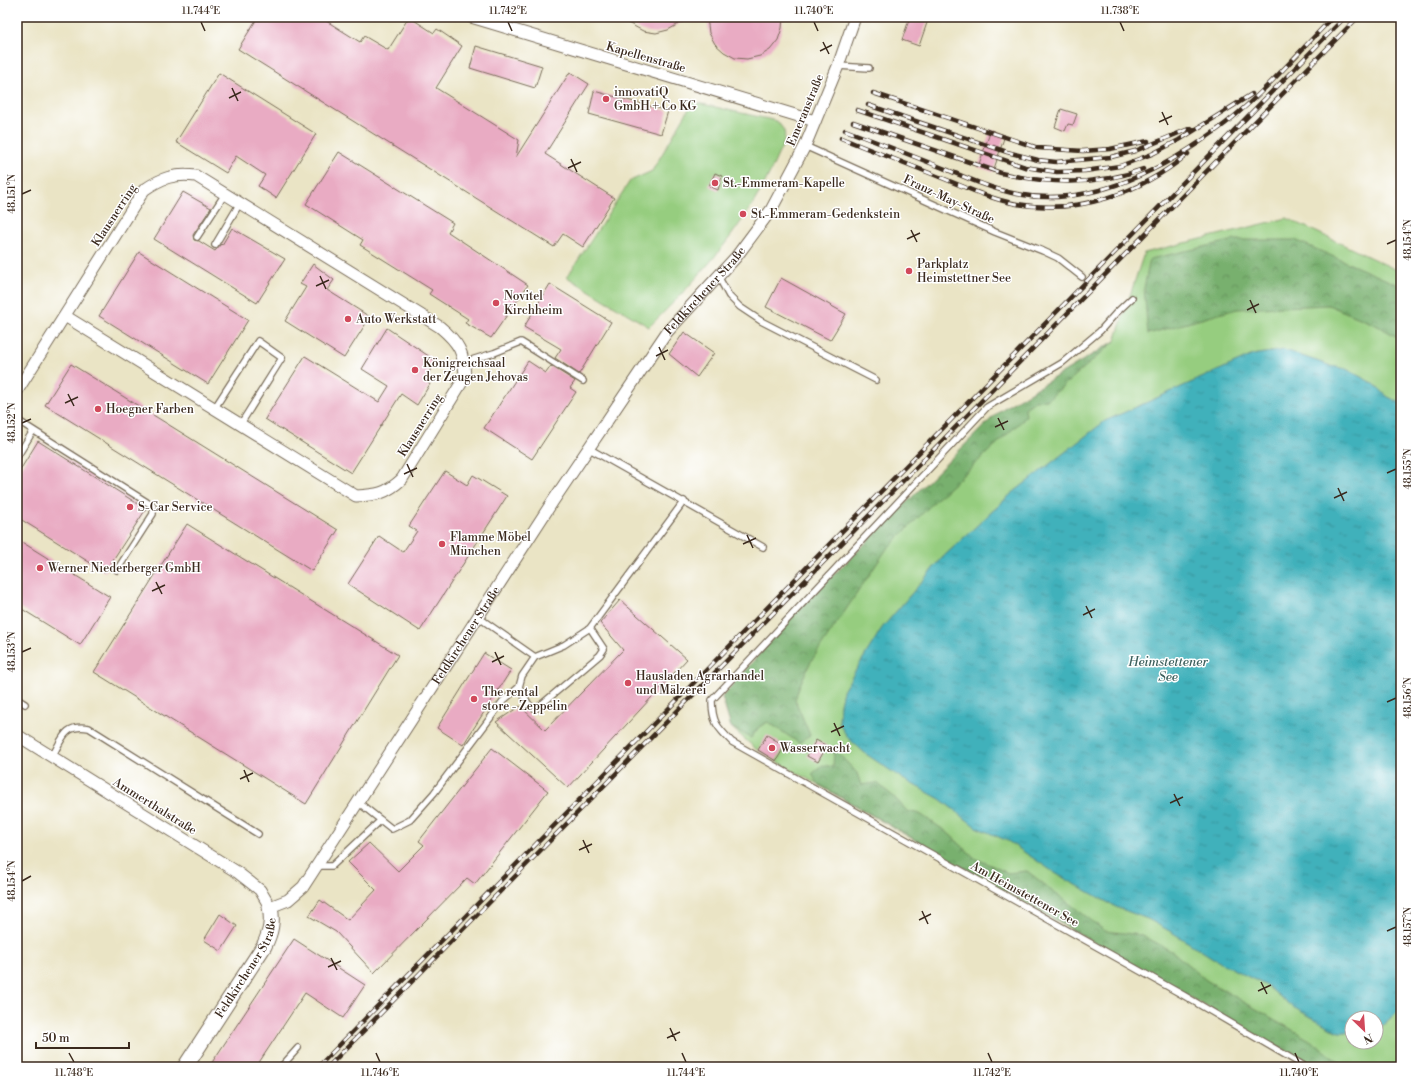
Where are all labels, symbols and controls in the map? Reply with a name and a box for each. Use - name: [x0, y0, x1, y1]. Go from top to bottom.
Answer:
- text: 11.744°E: [182, 5, 220, 17]
- text: 11.742°E: [489, 5, 527, 17]
- text: 11.740°E: [795, 5, 834, 17]
- text: 11.738°E: [1101, 5, 1139, 17]
- street label: Kapellenstraße: [604, 39, 687, 76]
- street label: Emeranstraße: [784, 72, 827, 148]
- place label: innovatiQ GmbH + Co KG: [614, 85, 697, 114]
- marker: innovatiQ GmbH + Co KG: [601, 94, 611, 104]
- street label: Franz-May-Straße: [901, 172, 997, 227]
- text: 48.151°N: [6, 174, 18, 214]
- place label: St.-Emmeram-Kapelle: [723, 176, 845, 191]
- marker: St.-Emmeram-Kapelle: [710, 178, 720, 188]
- street label: Klausnerring: [89, 180, 141, 249]
- place label: St.-Emmeram-Gedenkstein: [751, 207, 900, 222]
- marker: St.-Emmeram-Gedenkstein: [738, 209, 748, 219]
- text: 48.154°N: [1402, 219, 1414, 261]
- street label: Feldkirchener Straße: [661, 244, 749, 338]
- place label: Parkplatz Heimstettner See: [917, 257, 1011, 286]
- marker: Parkplatz Heimstettner See: [904, 266, 914, 276]
- place label: Novitel Kirchheim: [504, 289, 563, 318]
- marker: Novitel Kirchheim: [491, 298, 501, 308]
- place label: Auto Werkstatt: [355, 312, 437, 327]
- marker: Auto Werkstatt: [343, 314, 353, 324]
- place label: Königreichsaal der Zeugen Jehovas: [423, 356, 528, 385]
- marker: Königreichsaal der Zeugen Jehovas: [410, 365, 420, 375]
- street label: Klausnerring: [395, 390, 446, 460]
- text: 48.152°N: [6, 402, 18, 444]
- place label: Hoegner Farben: [106, 402, 194, 417]
- marker: Hoegner Farben: [93, 404, 103, 414]
- text: 48.155°N: [1402, 448, 1414, 489]
- place label: S-Car Service: [138, 500, 213, 515]
- marker: S-Car Service: [125, 502, 135, 512]
- place label: Flamme Möbel München: [450, 530, 531, 559]
- marker: Flamme Möbel München: [437, 539, 447, 549]
- place label: Werner Niederberger GmbH: [47, 561, 201, 576]
- marker: Werner Niederberger GmbH: [35, 563, 45, 573]
- street label: Feldkirchener Straße: [429, 584, 504, 688]
- text: 48.153°N: [6, 631, 18, 672]
- water label: Heimstettener See: [1127, 654, 1208, 685]
- place label: Hausladen Agrarhandel und Mälzerei: [636, 669, 764, 698]
- text: 48.156°N: [1402, 677, 1414, 719]
- marker: Hausladen Agrarhandel und Mälzerei: [623, 678, 633, 688]
- place label: The rental store - Zeppelin: [482, 685, 568, 714]
- marker: The rental store - Zeppelin: [469, 694, 479, 704]
- place label: Wasserwacht: [779, 741, 851, 756]
- marker: Wasserwacht: [767, 743, 777, 753]
- street label: Ammerthalstraße: [109, 774, 199, 838]
- street label: Am Heimstettener See: [967, 858, 1081, 930]
- text: 48.154°N: [6, 860, 18, 902]
- text: 48.157°N: [1402, 906, 1414, 947]
- street label: Feldkirchener Straße: [212, 917, 279, 1021]
- north arrow: [1344, 1010, 1384, 1050]
- scale bar: [36, 1024, 129, 1050]
- text: N: [1361, 1030, 1375, 1046]
- text: 50 m: [42, 1031, 70, 1046]
- text: 11.748°E: [55, 1067, 93, 1079]
- text: 11.746°E: [361, 1067, 399, 1079]
- text: 11.744°E: [667, 1067, 705, 1079]
- text: 11.742°E: [973, 1067, 1011, 1079]
- text: 11.740°E: [1280, 1067, 1319, 1079]

